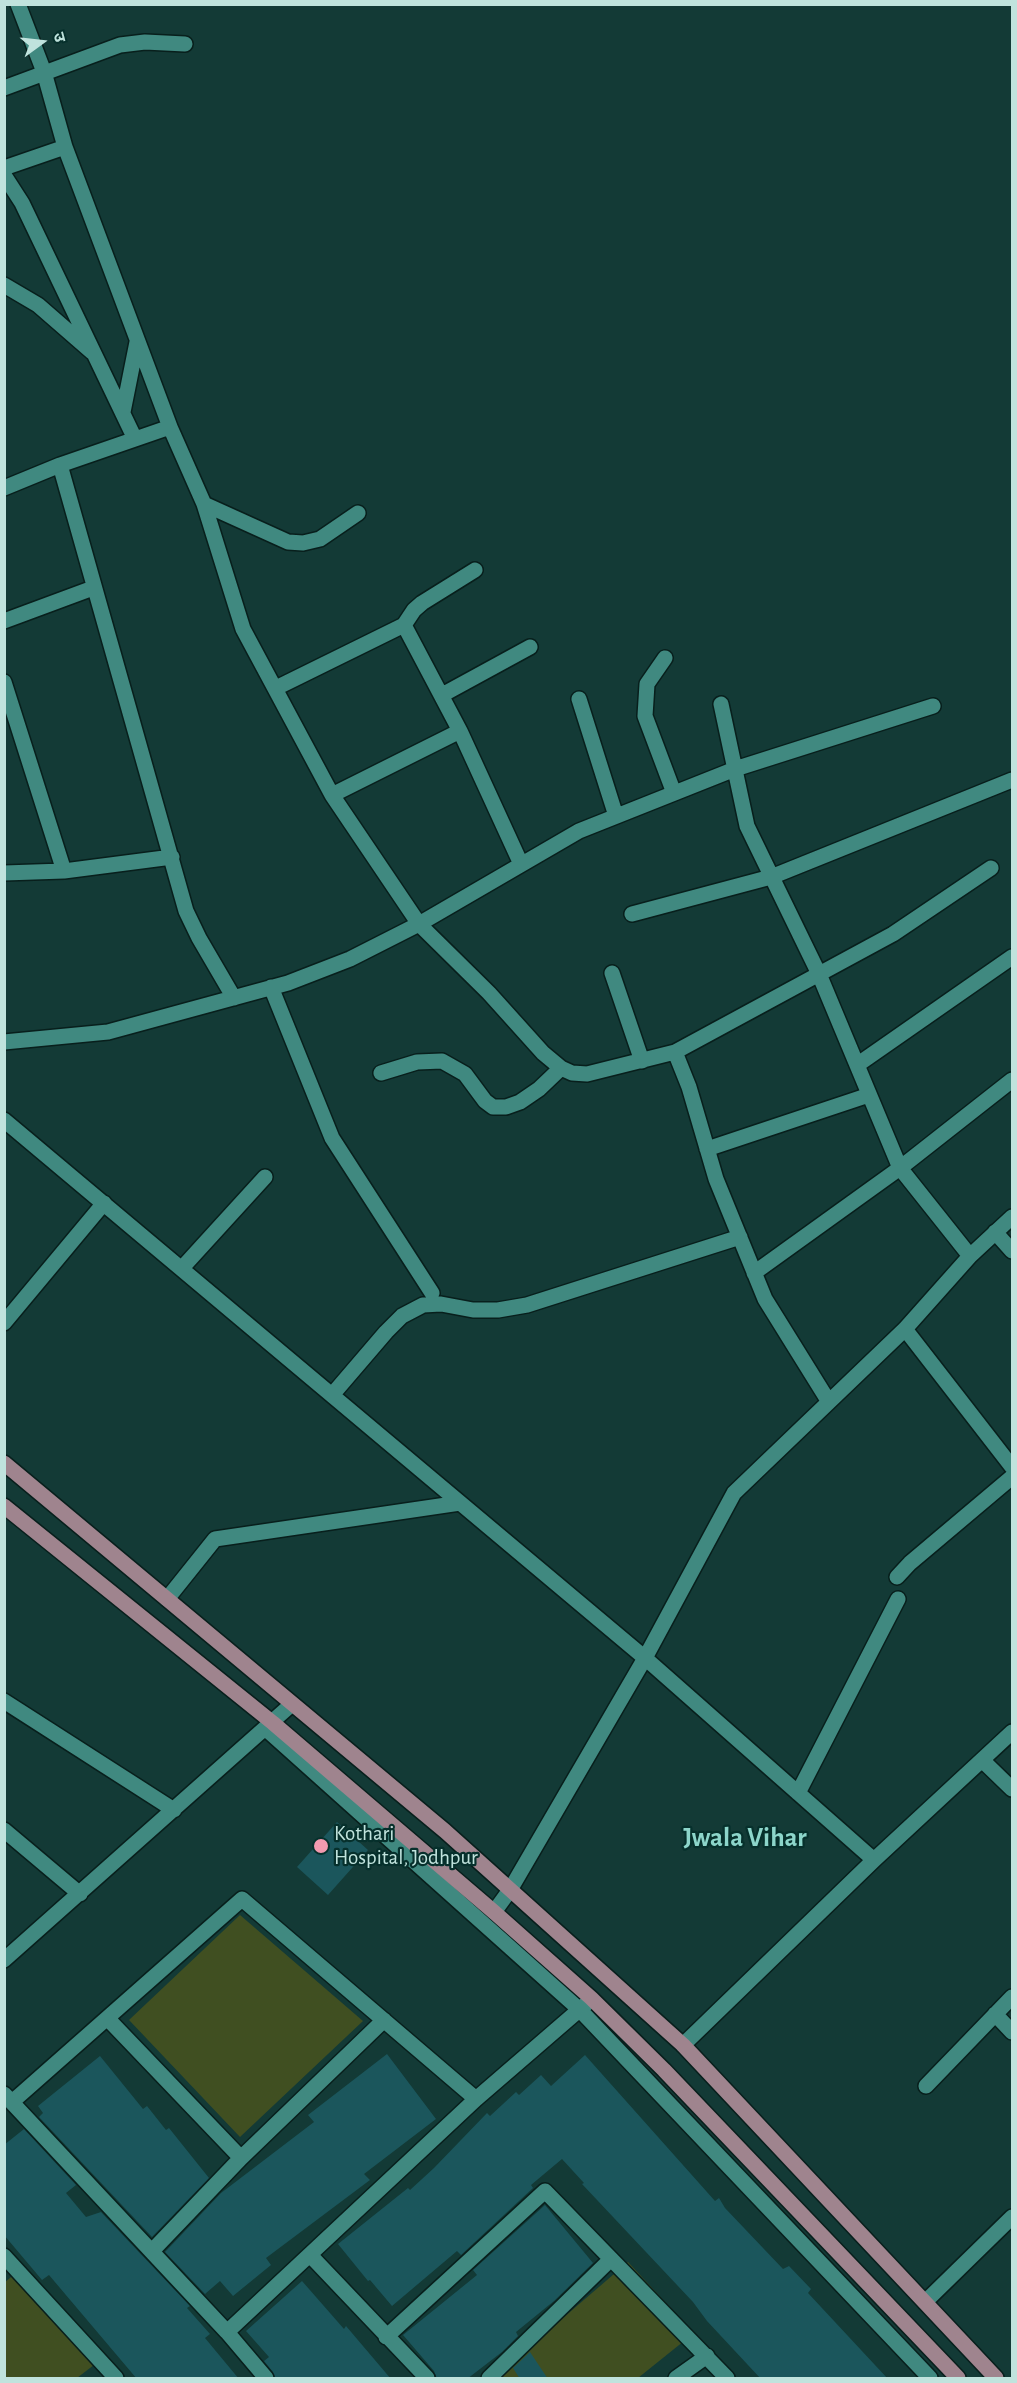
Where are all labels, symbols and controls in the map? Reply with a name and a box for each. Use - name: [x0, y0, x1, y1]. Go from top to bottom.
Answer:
- north arrow: [12, 12, 72, 72]
- text: उ: [50, 31, 68, 44]
- place label: Kothari Hospital, Jodhpur: [334, 1821, 478, 1871]
- district label: Jwala Vihar: [683, 1822, 807, 1854]
- marker: Kothari Hospital, Jodhpur: [312, 1837, 330, 1855]

